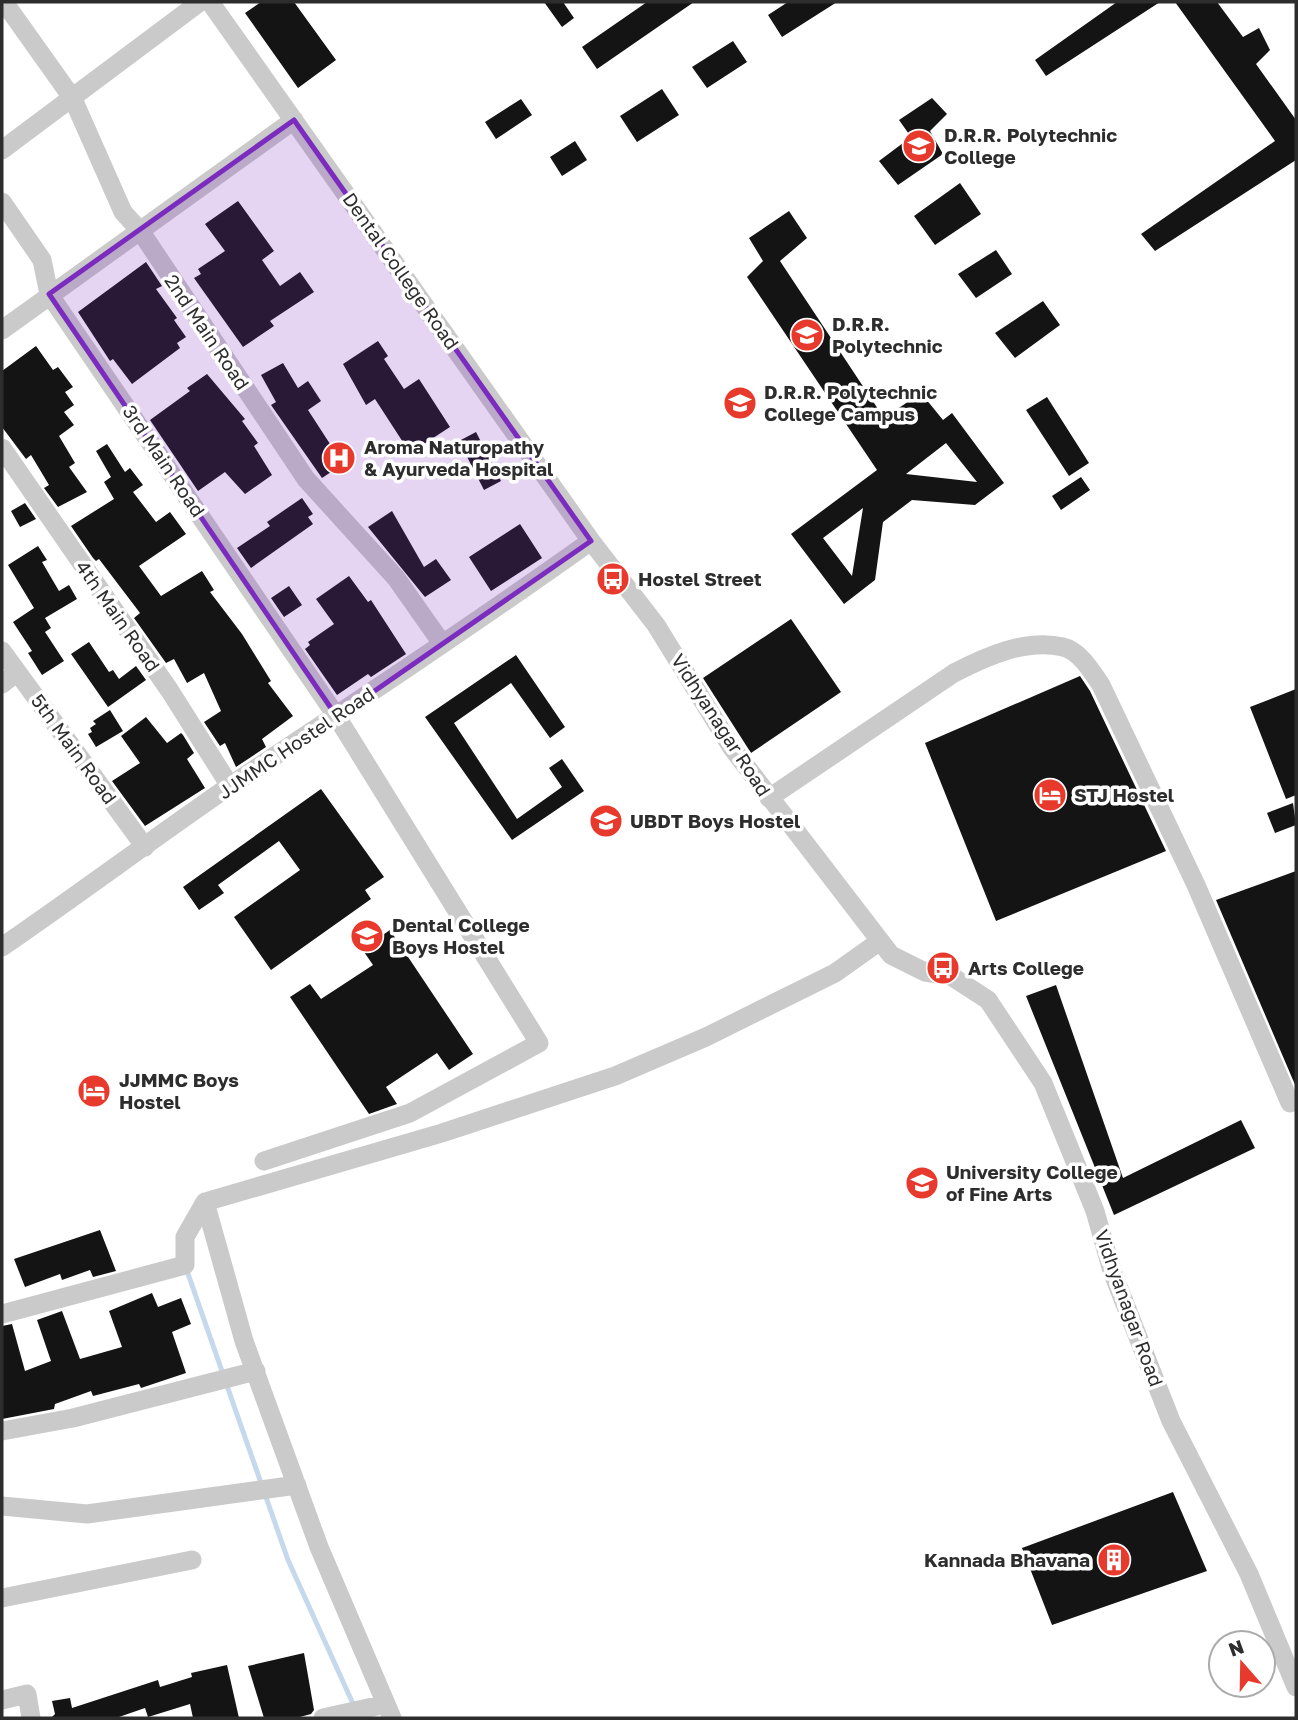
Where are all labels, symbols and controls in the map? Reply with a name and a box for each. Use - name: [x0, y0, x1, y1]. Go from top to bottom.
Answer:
- place label: D.R.R. Polytechnic College: [944, 123, 1117, 168]
- school or university icon: D.R.R. Polytechnic College: [900, 127, 938, 165]
- street label: Dental College Road: [339, 188, 464, 354]
- street label: 2nd Main Road: [160, 270, 254, 394]
- place label: D.R.R. Polytechnic: [832, 312, 943, 357]
- school or university icon: D.R.R. Polytechnic: [788, 316, 826, 354]
- place label: D.R.R. Polytechnic College Campus: [764, 380, 937, 425]
- school or university icon: D.R.R. Polytechnic College Campus: [721, 384, 759, 422]
- street label: 3rd Main Road: [119, 400, 210, 521]
- place label: Aroma Naturopathy & Ayurveda Hospital: [364, 435, 553, 480]
- hospital icon: Aroma Naturopathy & Ayurveda Hospital: [320, 439, 358, 477]
- street label: 4th Main Road: [71, 556, 165, 676]
- bus stop icon: Hostel Street: [594, 560, 632, 598]
- place label: Hostel Street: [638, 567, 762, 590]
- street label: Vidhyanagar Road: [667, 649, 776, 800]
- street label: JJMMC Hostel Road: [213, 682, 378, 803]
- street label: 5th Main Road: [27, 689, 122, 808]
- hotel icon: STJ Hostel: [1031, 776, 1069, 814]
- place label: STJ Hostel: [1074, 783, 1174, 806]
- school or university icon: UBDT Boys Hostel: [587, 802, 625, 840]
- place label: UBDT Boys Hostel: [630, 809, 800, 832]
- place label: Dental College Boys Hostel: [392, 913, 530, 958]
- school or university icon: Dental College Boys Hostel: [348, 917, 386, 955]
- bus stop icon: Arts College: [924, 949, 962, 987]
- place label: Arts College: [968, 956, 1084, 979]
- place label: JJMMC Boys Hostel: [119, 1068, 239, 1113]
- hotel icon: JJMMC Boys Hostel: [75, 1072, 113, 1110]
- place label: University College of Fine Arts: [946, 1160, 1118, 1205]
- school or university icon: University College of Fine Arts: [903, 1164, 941, 1202]
- street label: Vidhyanagar Road: [1090, 1226, 1169, 1389]
- building icon: Kannada Bhavana: [1095, 1541, 1133, 1579]
- place label: Kannada Bhavana: [924, 1548, 1090, 1571]
- north arrow: [1207, 1629, 1277, 1699]
- text: N: [1225, 1634, 1247, 1661]

